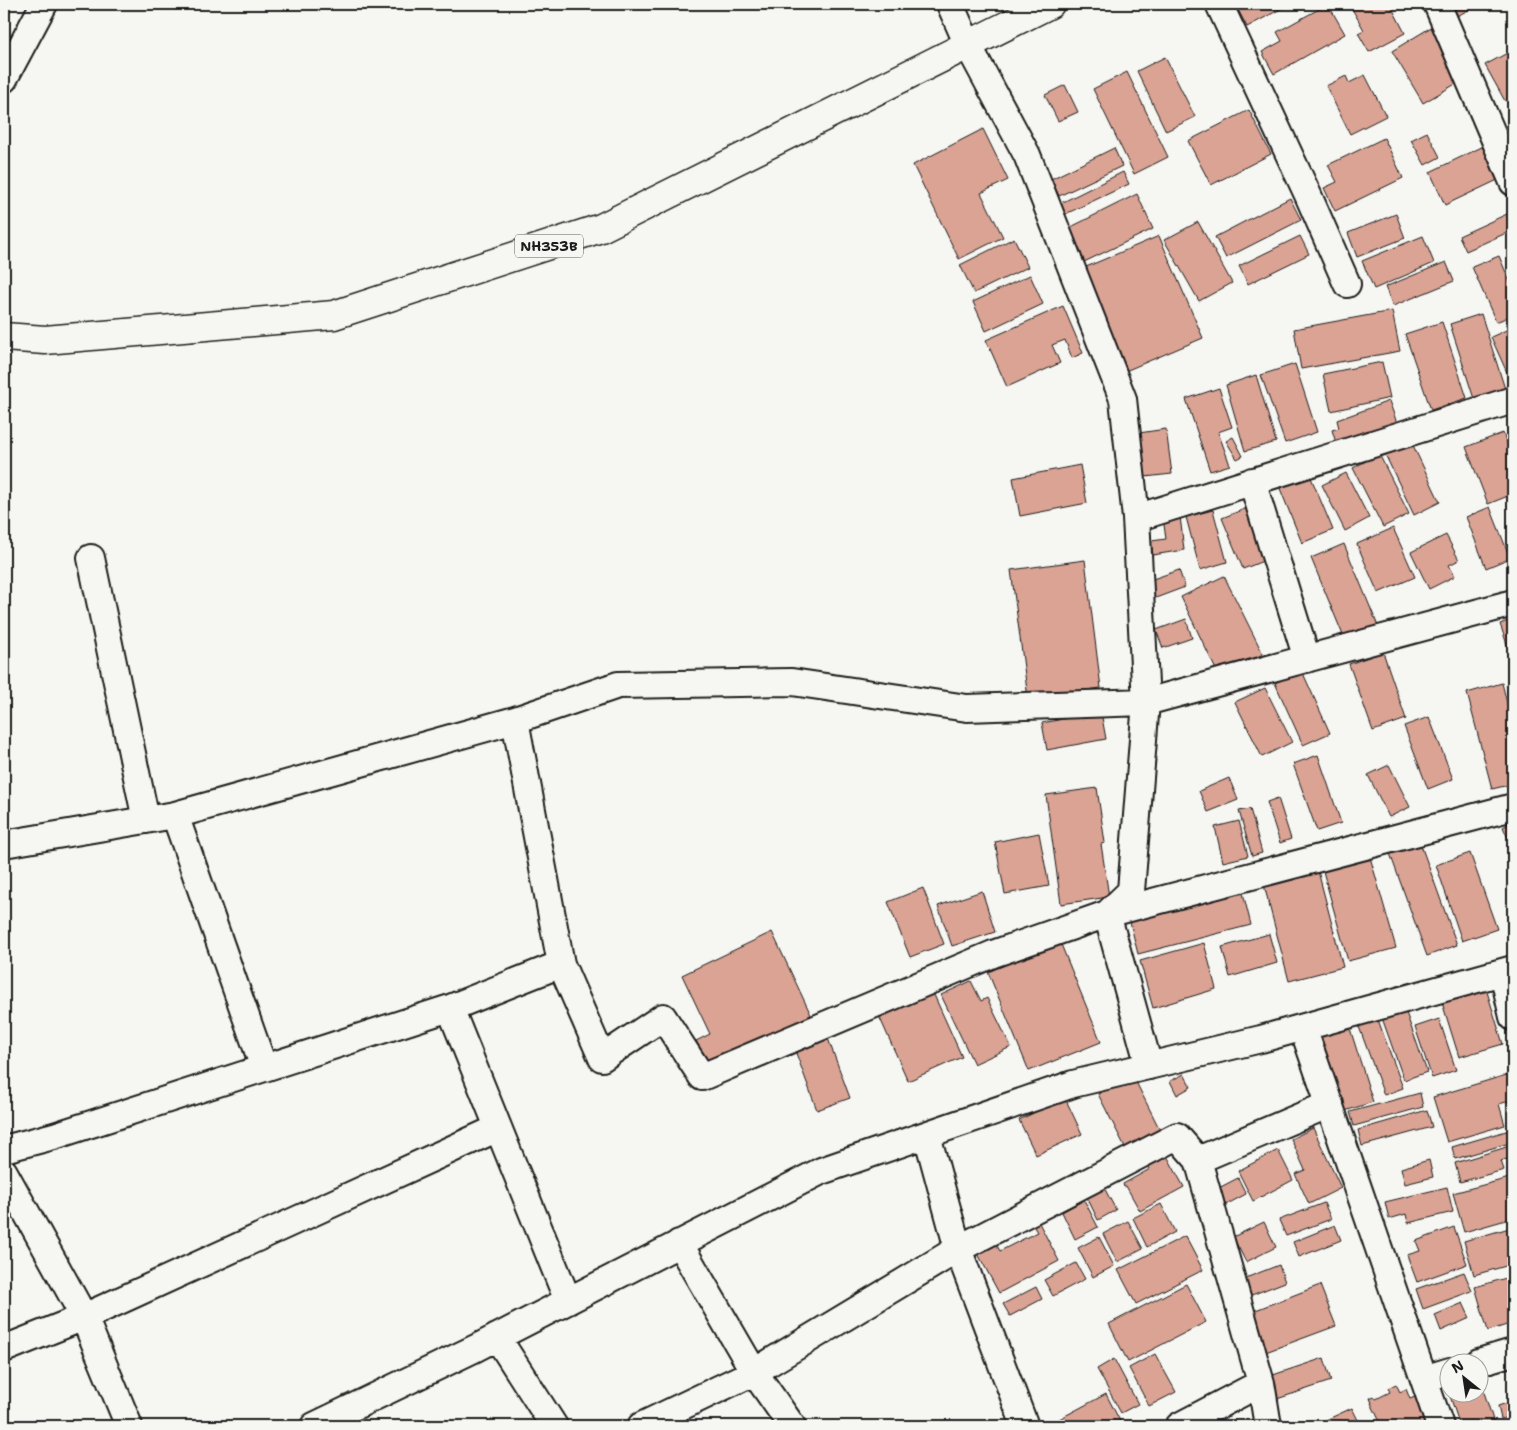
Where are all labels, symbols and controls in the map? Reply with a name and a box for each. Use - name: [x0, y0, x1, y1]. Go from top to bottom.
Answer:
- road number: NH353B: [515, 235, 583, 258]
- north arrow: [1440, 1352, 1490, 1402]
- text: N: [1448, 1356, 1467, 1377]

